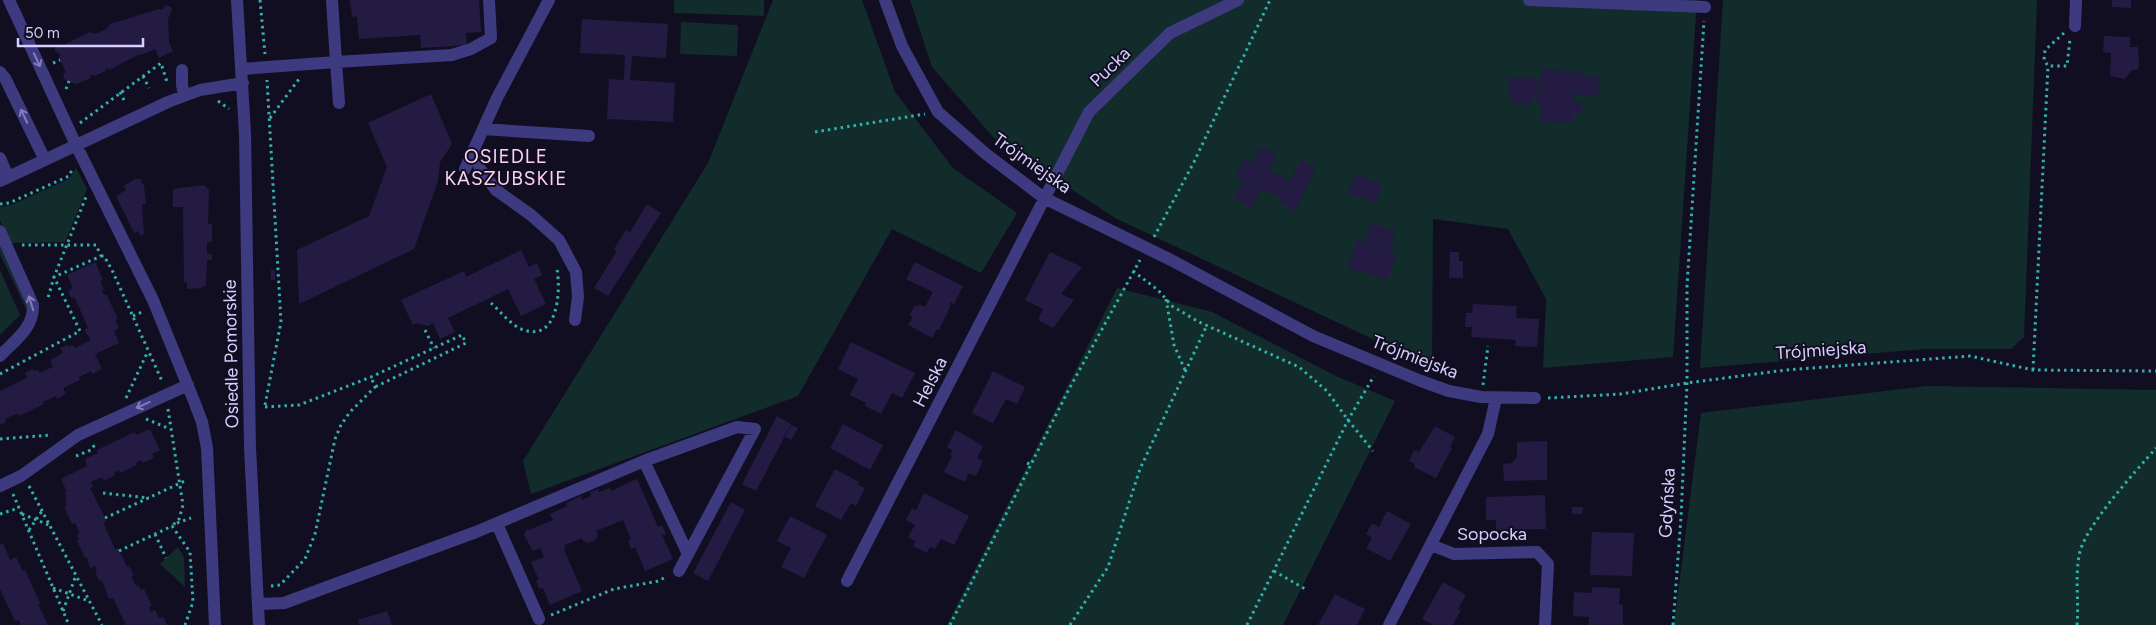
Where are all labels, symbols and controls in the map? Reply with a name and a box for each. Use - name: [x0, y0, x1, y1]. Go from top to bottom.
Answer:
- scale bar: [18, 15, 142, 47]
- text: 50 m: [25, 24, 60, 42]
- street label: Pucka: [1085, 42, 1135, 92]
- one-way arrow: [32, 52, 42, 67]
- one-way arrow: [19, 109, 28, 124]
- street label: Trójmiejska: [989, 128, 1075, 198]
- district label: OSIEDLE KASZUBSKIE: [445, 145, 568, 190]
- street label: Osiedle Pomorskie: [219, 279, 243, 429]
- one-way arrow: [26, 295, 36, 311]
- street label: Trójmiejska: [1369, 330, 1461, 384]
- street label: Trójmiejska: [1775, 336, 1867, 364]
- street label: Helska: [908, 353, 952, 411]
- one-way arrow: [136, 401, 151, 411]
- street label: Gdyńska: [1654, 468, 1680, 538]
- street label: Sopocka: [1457, 523, 1527, 545]

